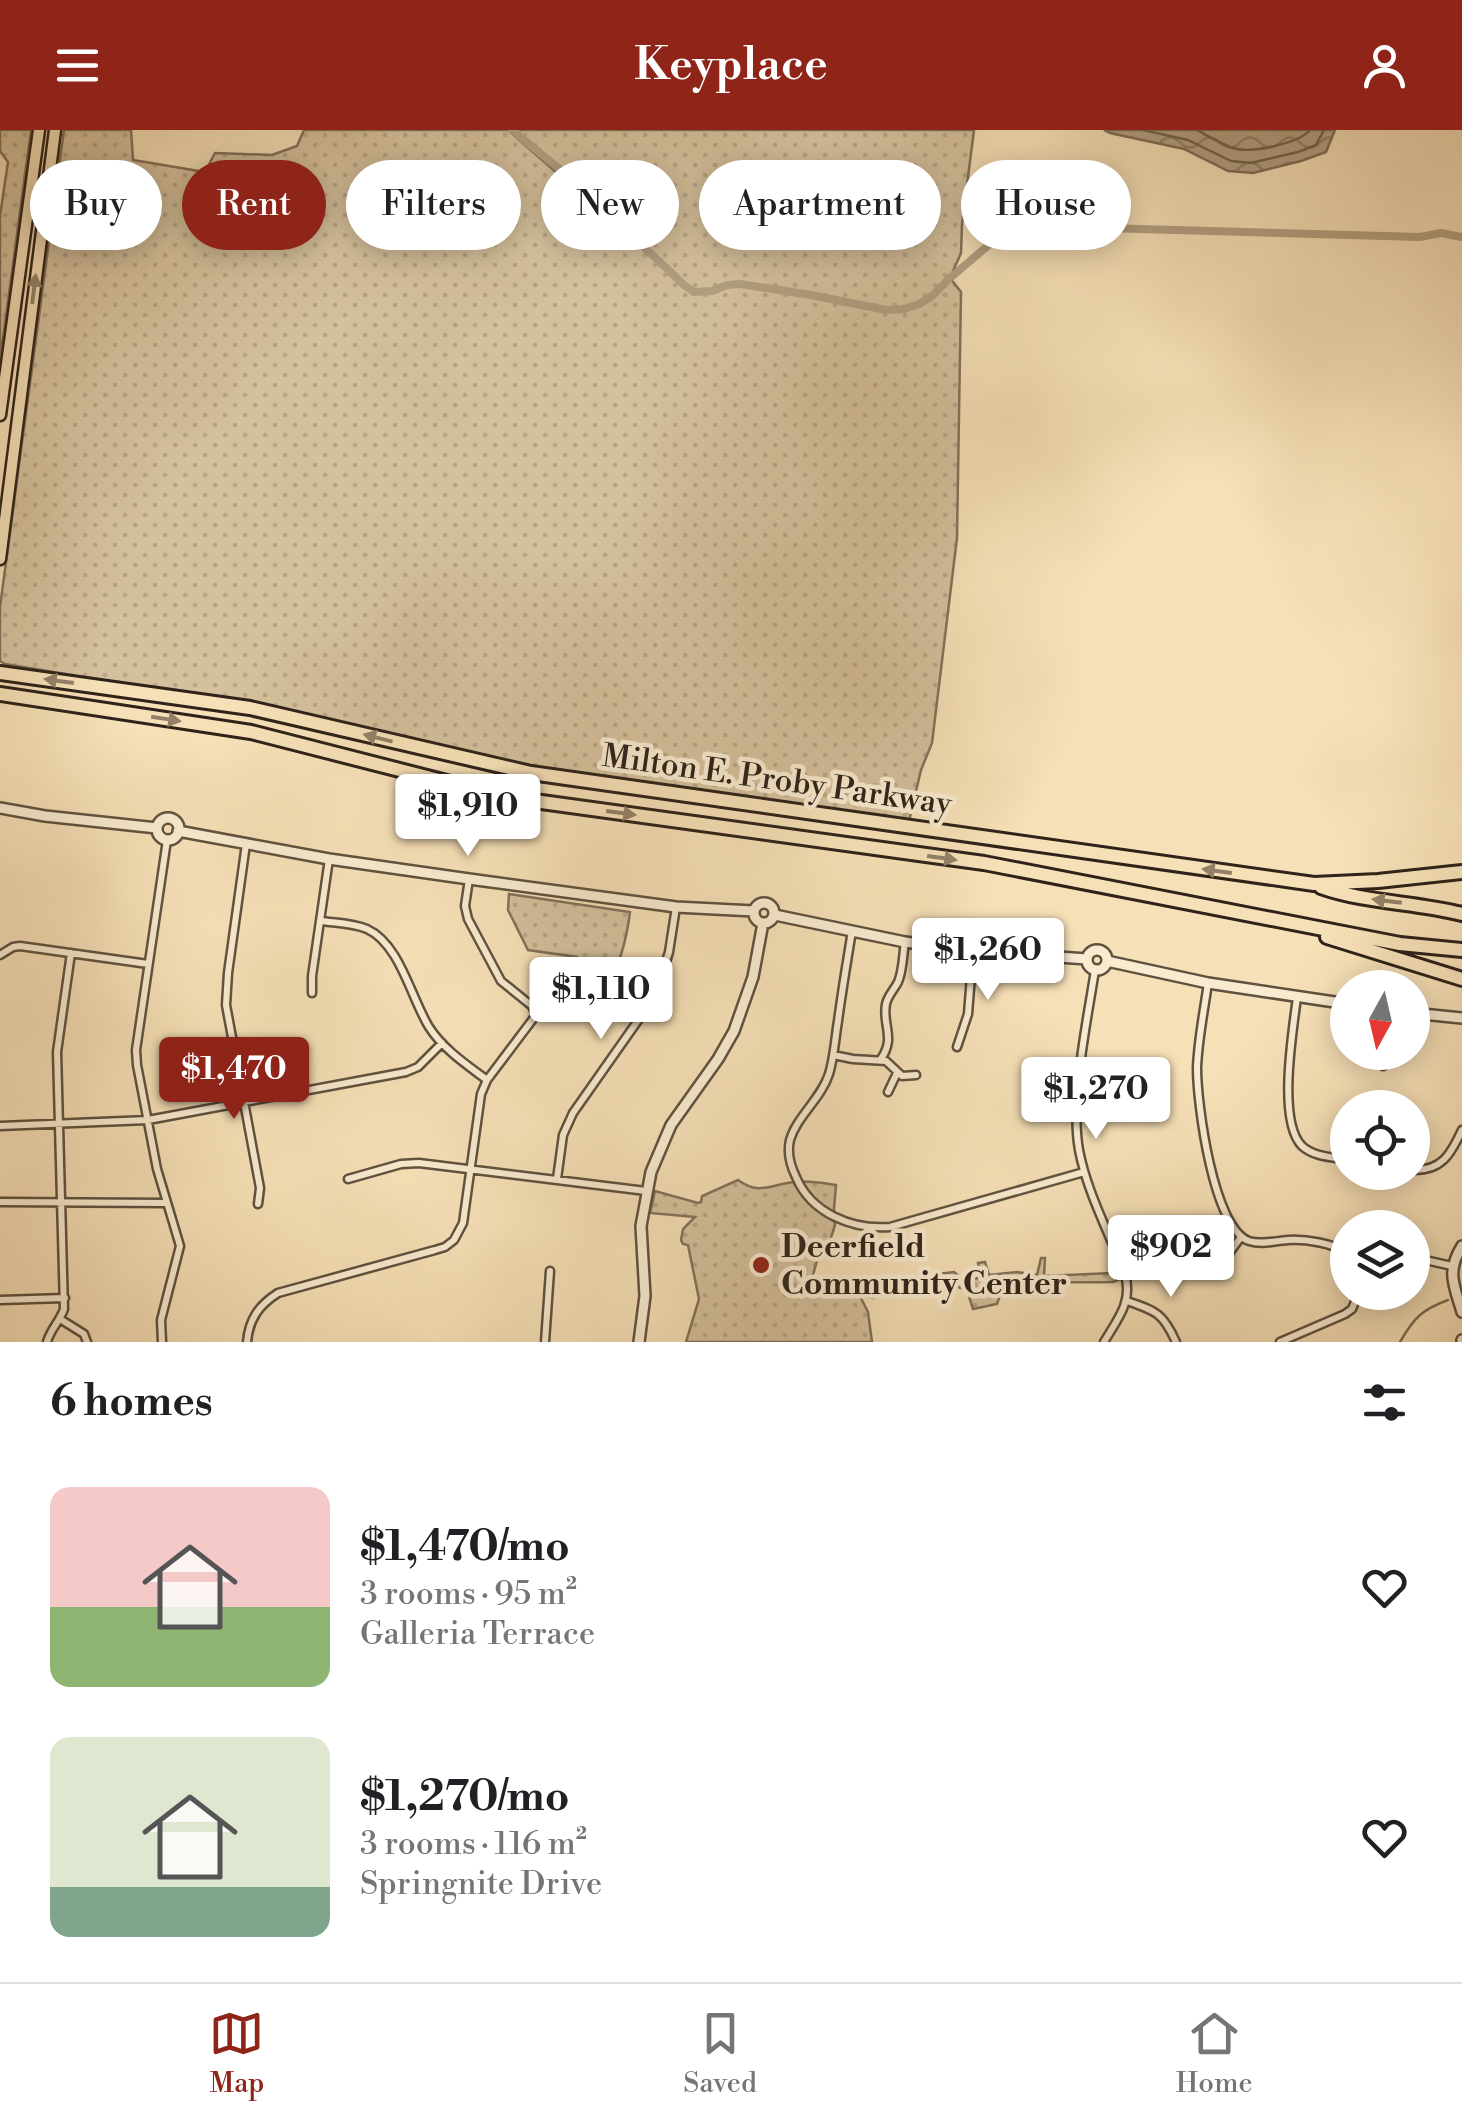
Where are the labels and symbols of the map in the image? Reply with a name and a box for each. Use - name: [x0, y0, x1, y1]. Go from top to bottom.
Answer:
- one-way arrow: [26, 273, 42, 304]
- one-way arrow: [42, 673, 74, 689]
- one-way arrow: [150, 712, 182, 728]
- one-way arrow: [362, 729, 393, 745]
- street label: Milton E. Proby Parkway: [600, 736, 955, 824]
- pin: $1,910: [387, 774, 549, 859]
- one-way arrow: [605, 805, 637, 821]
- one-way arrow: [927, 850, 959, 866]
- one-way arrow: [1201, 862, 1233, 878]
- one-way arrow: [1371, 893, 1403, 909]
- pin: $1,260: [907, 918, 1069, 1003]
- pin: $1,110: [520, 957, 682, 1042]
- north arrow: [1330, 970, 1430, 1070]
- pin: $1,470: [153, 1037, 315, 1122]
- pin: $1,270: [1015, 1057, 1177, 1142]
- pin: $902: [1112, 1215, 1230, 1300]
- place label: Deerfield Community Center: [781, 1227, 1067, 1304]
- marker: Deerfield Community Center: [750, 1254, 772, 1276]

